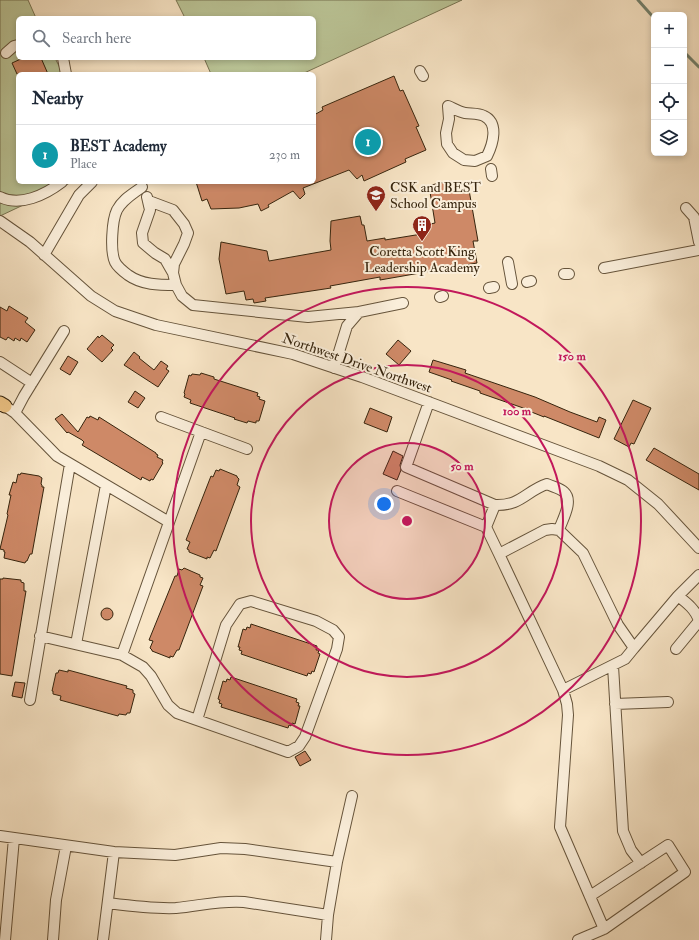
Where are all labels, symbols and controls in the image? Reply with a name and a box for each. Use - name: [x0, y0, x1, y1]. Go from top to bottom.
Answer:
- map controls: [651, 12, 687, 156]
- button: +: [651, 12, 687, 48]
- search box: [16, 16, 316, 60]
- icon: search: [30, 27, 52, 49]
- text: Search here: [62, 29, 131, 48]
- button: −: [651, 48, 687, 84]
- button: locate: [651, 84, 687, 120]
- text: Nearby: [32, 88, 83, 109]
- button: layers: [651, 120, 687, 156]
- pin: 1: [355, 127, 381, 157]
- text: BEST Academy: [70, 137, 167, 156]
- text: 1: [43, 147, 47, 163]
- text: 230 m: [269, 147, 300, 163]
- text: Place: [70, 156, 97, 172]
- place label: CSK and BEST School Campus: [390, 179, 482, 213]
- school or university icon: CSK and BEST School Campus: [365, 184, 387, 212]
- building icon: Coretta Scott King Leadership Academy: [411, 214, 433, 242]
- place label: Coretta Scott King Leadership Academy: [364, 243, 481, 277]
- street label: Northwest Drive Northwest: [280, 329, 434, 397]
- text: 150 m: [558, 349, 586, 364]
- text: 100 m: [503, 404, 532, 419]
- text: 50 m: [450, 459, 474, 474]
- your location: [374, 494, 394, 514]
- centre of rings: [400, 514, 414, 528]

